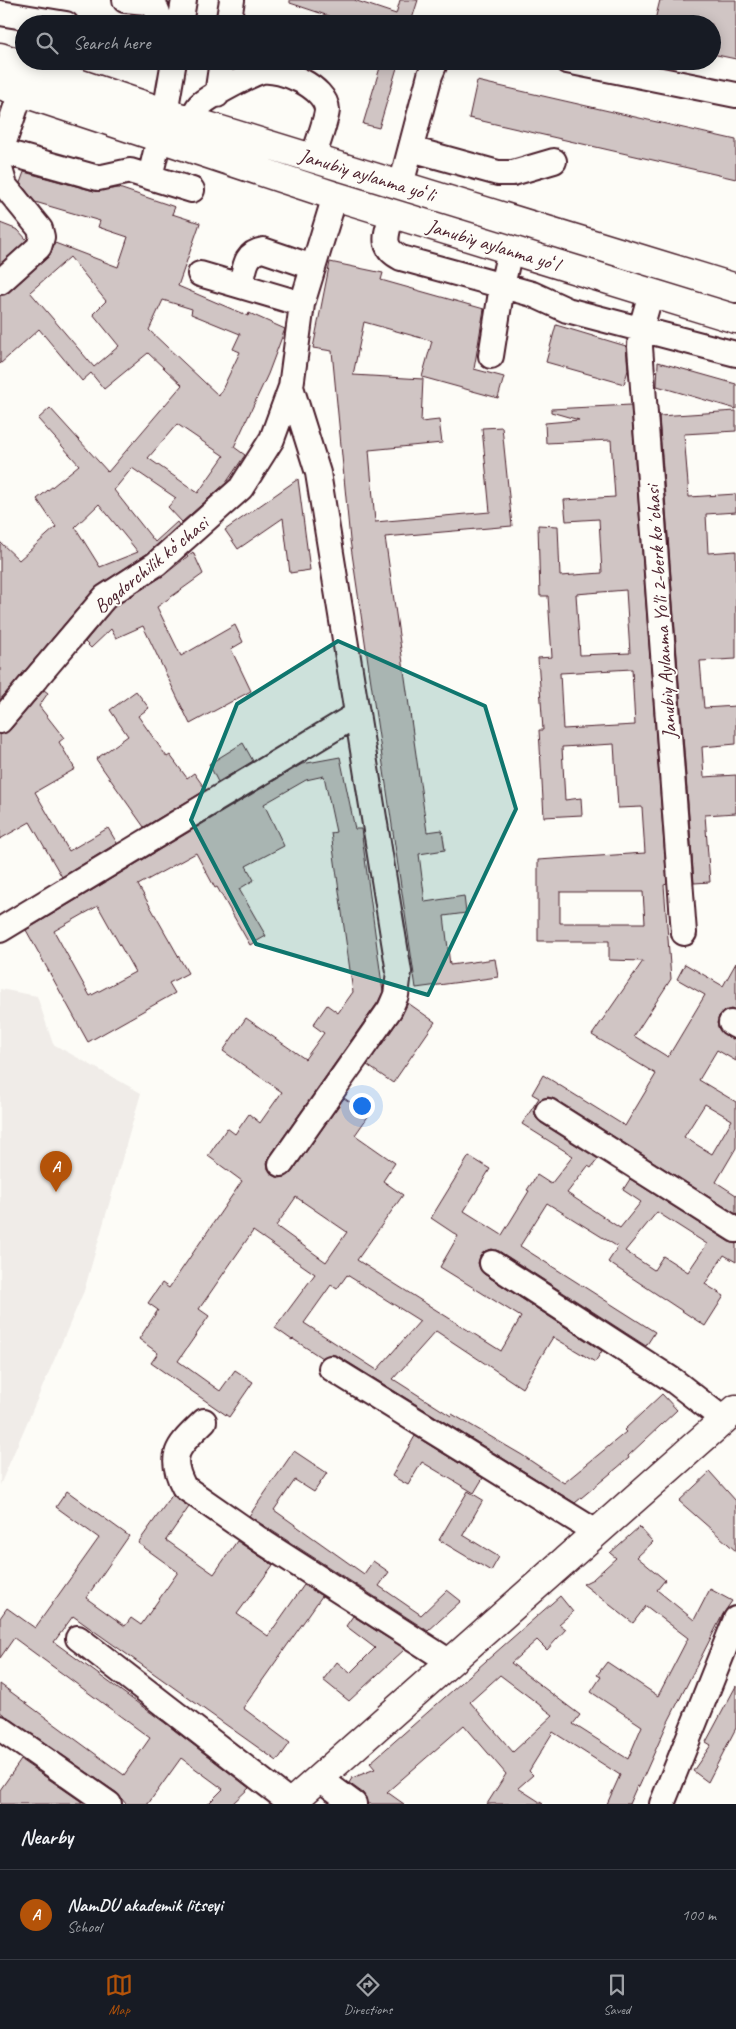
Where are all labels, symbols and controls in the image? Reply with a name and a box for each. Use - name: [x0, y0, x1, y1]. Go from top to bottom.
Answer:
- search box: [15, 15, 721, 70]
- icon: search: [33, 29, 61, 57]
- text: Search here: [73, 31, 150, 55]
- street label: Janubiy aylanma yoʻli: [295, 142, 440, 208]
- street label: Janubiy aylanma yoʻl: [423, 213, 565, 278]
- street label: Janubiy Аylanma Yo'li 2-berk koʼchasi: [640, 482, 682, 741]
- street label: Bogdorchilik koʻchasi: [89, 510, 215, 619]
- your location: [349, 1093, 375, 1119]
- pin: A: [40, 1151, 72, 1192]
- text: Nearby: [20, 1824, 73, 1850]
- text: NamDU akademik litseyi: [67, 1893, 223, 1917]
- text: A: [32, 1905, 40, 1925]
- text: 100 m: [682, 1905, 716, 1925]
- text: School: [67, 1917, 101, 1937]
- tab: Map: [105, 1971, 133, 2018]
- tab: Directions: [344, 1971, 392, 2018]
- tab: Saved: [603, 1971, 631, 2018]

